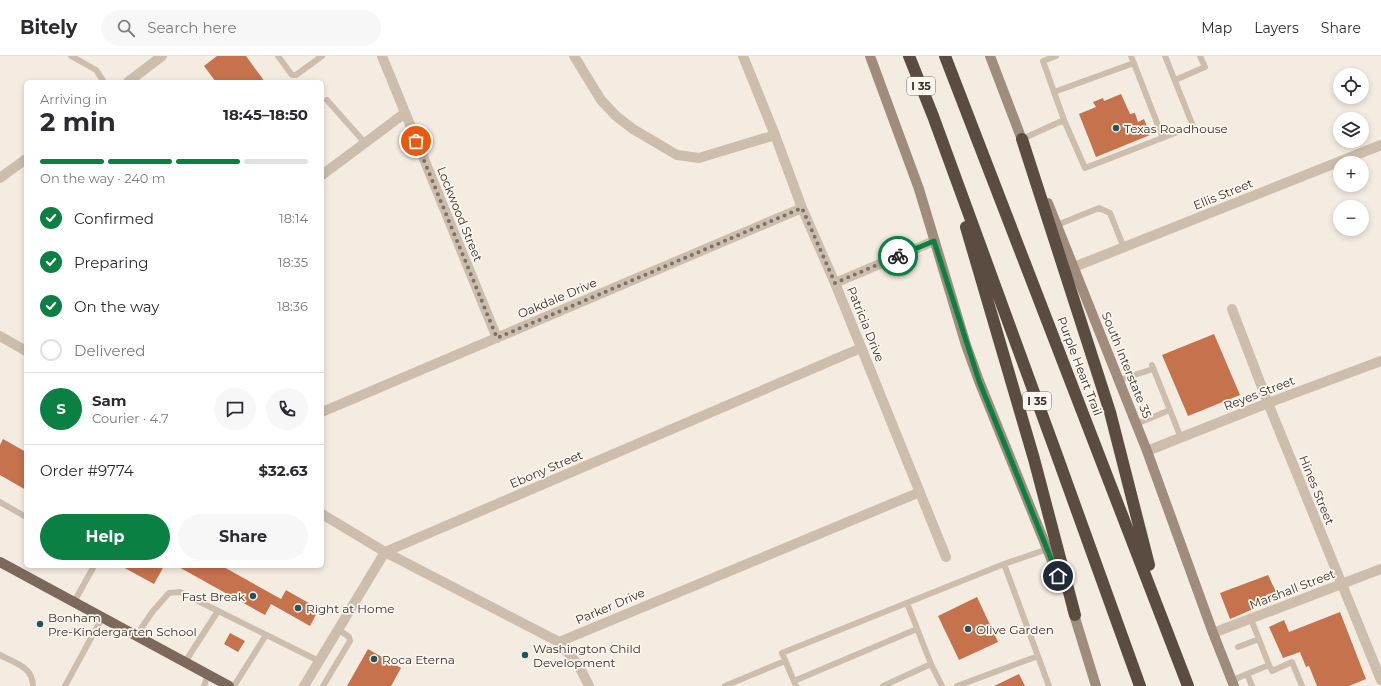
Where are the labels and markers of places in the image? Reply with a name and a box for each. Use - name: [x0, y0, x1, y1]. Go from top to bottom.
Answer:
- place label: Texas Roadhouse: [1124, 121, 1228, 136]
- marker: Texas Roadhouse: [1111, 123, 1121, 133]
- pin: [399, 124, 433, 158]
- pin: [1041, 559, 1075, 593]
- place label: Fast Break: [182, 589, 246, 604]
- marker: Fast Break: [248, 591, 258, 601]
- place label: Right at Home: [306, 601, 395, 616]
- marker: Right at Home: [293, 603, 303, 613]
- place label: Bonham Pre-Kindergarten School: [48, 610, 197, 639]
- marker: Bonham Pre-Kindergarten School: [35, 619, 45, 629]
- place label: Olive Garden: [976, 622, 1054, 637]
- marker: Olive Garden: [963, 624, 973, 634]
- place label: Washington Child Development: [533, 641, 641, 670]
- marker: Washington Child Development: [520, 650, 530, 660]
- place label: Roca Eterna: [382, 652, 455, 667]
- marker: Roca Eterna: [369, 654, 379, 664]

